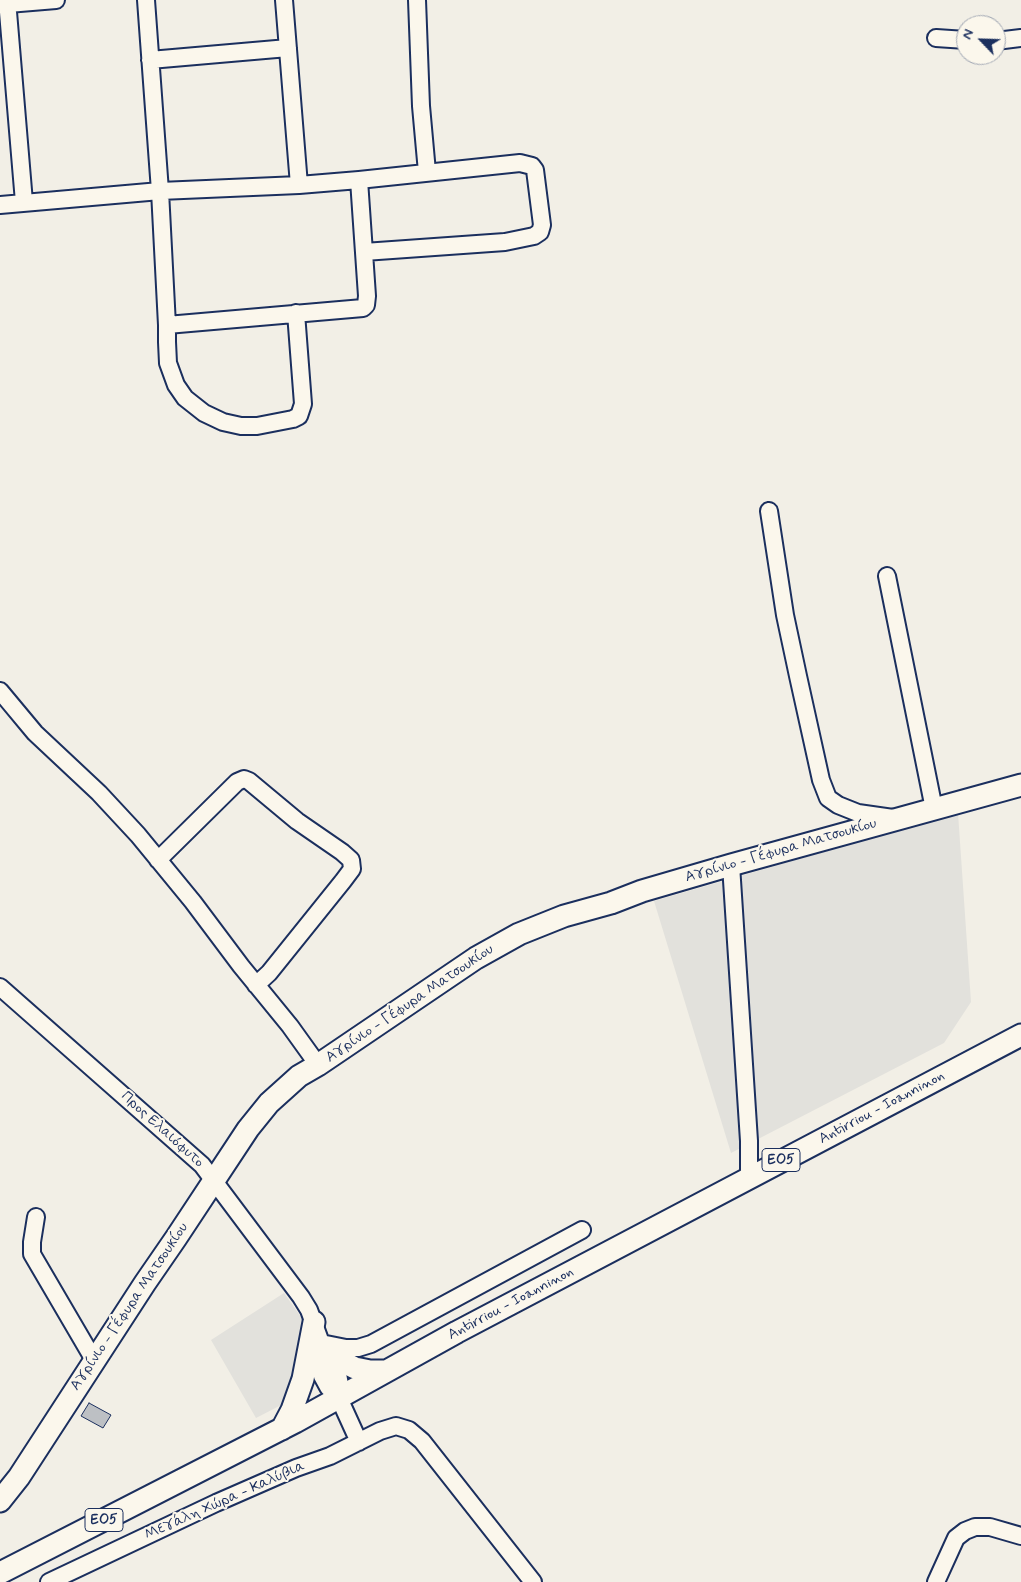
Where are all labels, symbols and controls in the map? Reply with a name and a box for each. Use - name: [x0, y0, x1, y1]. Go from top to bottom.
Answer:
- north arrow: [956, 15, 1006, 65]
- text: N: [958, 26, 978, 42]
- street label: Αγρίνιο - Γέφυρα Ματσουκίου: [683, 815, 879, 887]
- street label: Αγρίνιο - Γέφυρα Ματσουκίου: [323, 941, 497, 1067]
- street label: Antirriou - Ioanninon: [816, 1067, 948, 1149]
- street label: Προς Ελαιόφυτο: [117, 1088, 207, 1172]
- road number: ΕΟ5: [762, 1148, 800, 1172]
- street label: Αγρίνιο - Γέφυρα Ματσουκίου: [67, 1220, 193, 1394]
- street label: Antirriou - Ioanninon: [445, 1263, 577, 1345]
- street label: Μεγάλη Χώρα - Καλύβια: [142, 1458, 308, 1544]
- road number: ΕΟ5: [85, 1508, 123, 1532]

